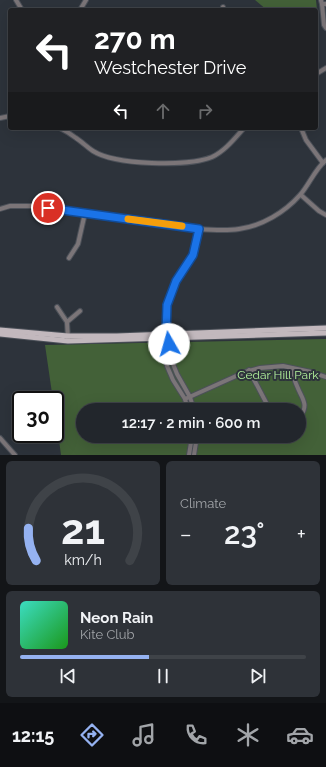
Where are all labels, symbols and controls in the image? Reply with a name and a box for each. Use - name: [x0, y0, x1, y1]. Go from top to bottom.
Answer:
- text: 270 m: [94, 23, 175, 56]
- icon: left: [28, 24, 80, 76]
- text: Westchester Drive: [94, 57, 246, 78]
- icon: left: [110, 100, 132, 122]
- icon: ahead: [152, 100, 174, 122]
- icon: right: [194, 100, 216, 122]
- pin: [31, 191, 65, 225]
- icon: arrive: [37, 197, 59, 219]
- position arrow: [148, 323, 190, 365]
- park label: Cedar Hill Park: [237, 368, 319, 382]
- speed limit sign: 30: [12, 391, 64, 443]
- text: 12:17 · 2 min · 600 m: [122, 414, 260, 432]
- text: Climate: [180, 496, 226, 511]
- text: 21: [61, 505, 105, 554]
- text: 23°: [224, 516, 265, 551]
- text: −: [180, 521, 192, 547]
- text: +: [297, 521, 306, 547]
- text: km/h: [64, 552, 102, 568]
- text: Neon Rain: [80, 609, 153, 627]
- text: Kite Club: [80, 627, 135, 642]
- icon: previous: [57, 665, 79, 687]
- icon: pause: [152, 665, 174, 687]
- icon: next: [247, 665, 269, 687]
- icon: directions: [78, 721, 106, 749]
- icon: music: [130, 721, 158, 749]
- icon: phone: [182, 721, 210, 749]
- icon: climate: [234, 721, 262, 749]
- icon: car: [286, 721, 314, 749]
- text: 12:15: [12, 725, 54, 746]

